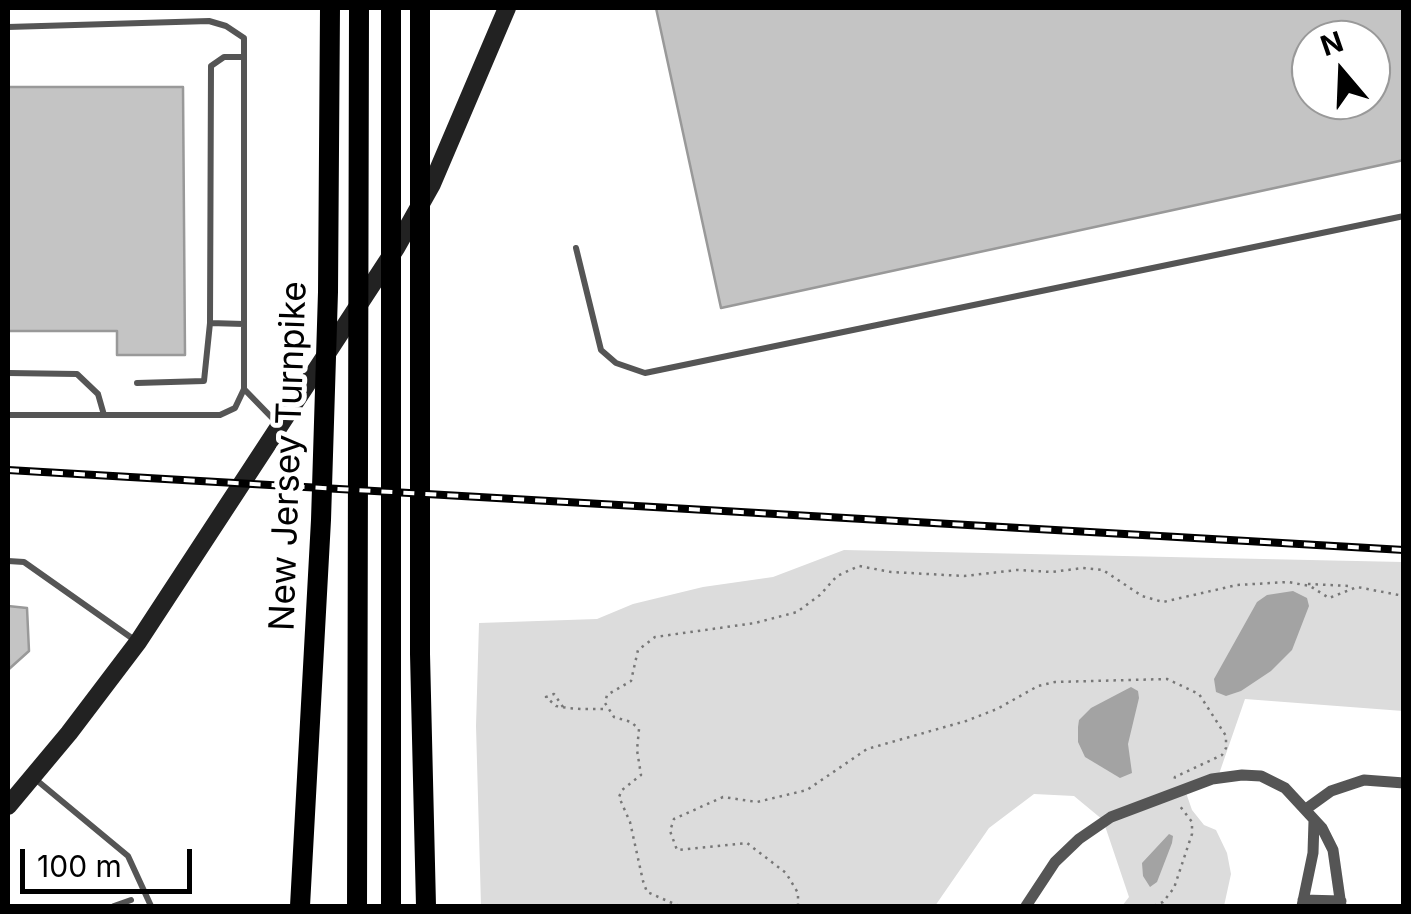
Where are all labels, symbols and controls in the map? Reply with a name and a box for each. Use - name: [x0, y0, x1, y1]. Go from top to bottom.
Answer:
- north arrow: [1291, 20, 1391, 120]
- text: N: [1316, 24, 1348, 63]
- street label: New Jersey Turnpike: [262, 281, 316, 631]
- scale bar: [25, 829, 198, 891]
- text: 100 m: [37, 848, 122, 884]

